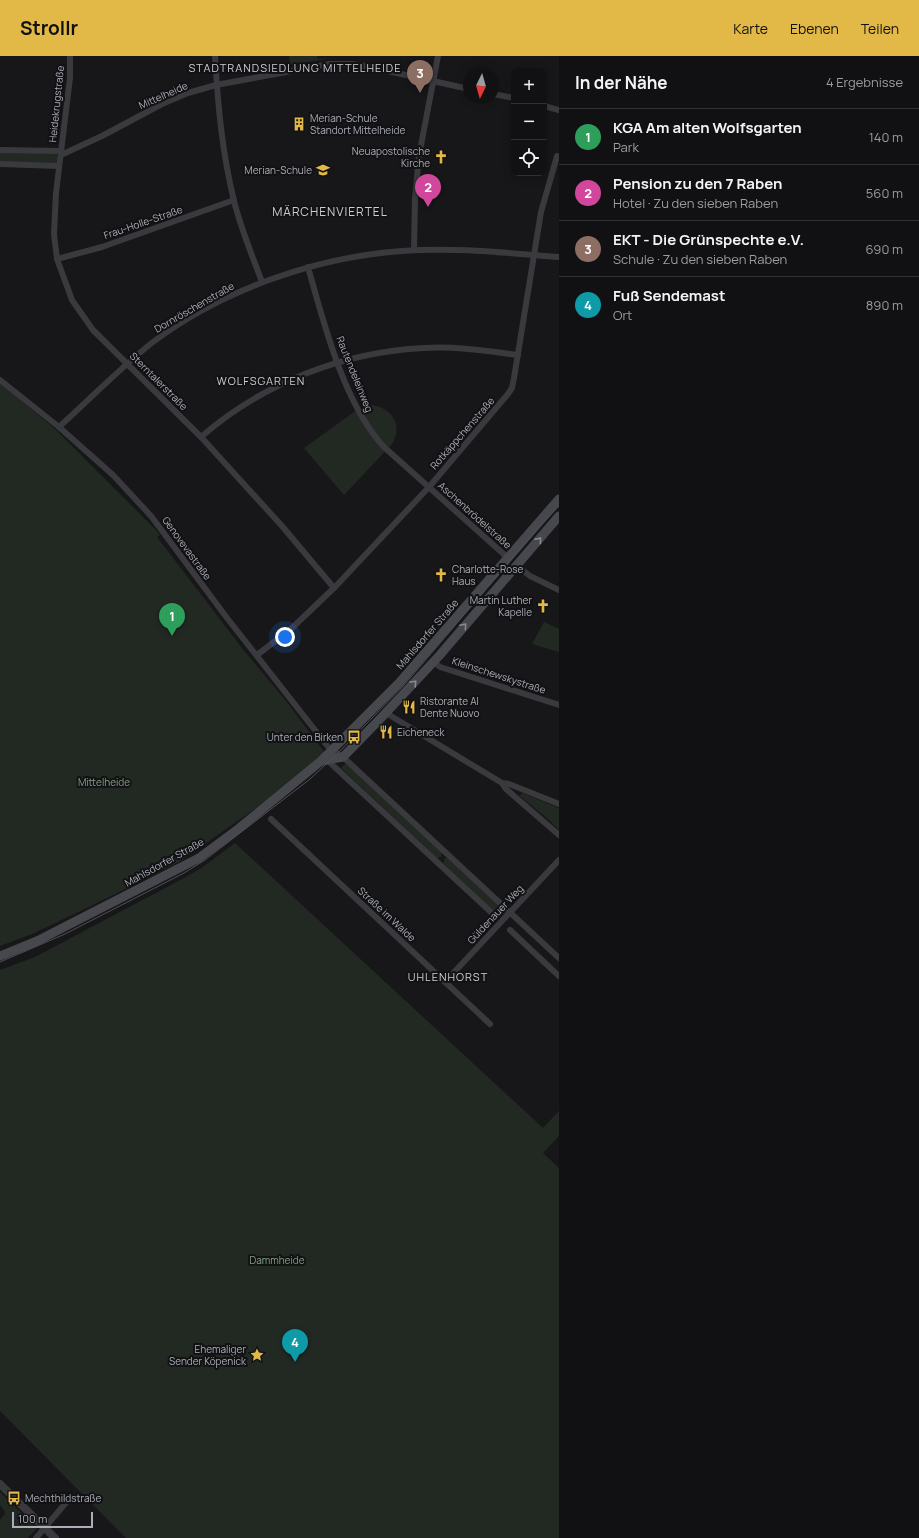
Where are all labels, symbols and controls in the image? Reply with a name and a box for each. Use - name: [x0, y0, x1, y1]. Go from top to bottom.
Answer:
- text: Strollr: [20, 15, 78, 41]
- text: Karte: [733, 19, 768, 38]
- text: Ebenen: [790, 19, 839, 38]
- text: Teilen: [861, 19, 899, 38]
- district label: STADTRANDSIEDLUNG MITTELHEIDE: [189, 60, 401, 75]
- pin: 3: [407, 60, 433, 93]
- street label: Heidekrugstraße: [45, 65, 67, 143]
- north arrow: [463, 68, 499, 104]
- map controls: [511, 68, 547, 176]
- button: +: [511, 68, 547, 104]
- text: In der Nähe: [575, 71, 668, 94]
- text: 4 Ergebnisse: [826, 73, 903, 91]
- street label: Mittelheide: [136, 78, 190, 112]
- button: −: [511, 104, 547, 140]
- place label: Merian-Schule Standort Mittelheide: [310, 111, 405, 137]
- building icon: Merian-Schule Standort Mittelheide: [291, 116, 307, 132]
- text: KGA Am alten Wolfsgarten: [613, 117, 802, 138]
- text: 1: [585, 128, 591, 146]
- text: 140 m: [869, 128, 903, 146]
- text: Park: [613, 138, 639, 156]
- button: locate: [511, 140, 547, 176]
- place label: Neuapostolische Kirche: [352, 144, 430, 170]
- church icon: Neuapostolische Kirche: [433, 149, 449, 165]
- school or university icon: Merian-Schule: [315, 162, 331, 178]
- place label: Merian-Schule: [244, 163, 312, 177]
- text: Pension zu den 7 Raben: [613, 173, 782, 194]
- pin: 2: [415, 174, 441, 207]
- text: 2: [584, 184, 592, 202]
- text: 560 m: [866, 184, 903, 202]
- text: Hotel · Zu den sieben Raben: [613, 194, 778, 212]
- street label: Frau-Holle-Straße: [102, 202, 184, 242]
- district label: MÄRCHENVIERTEL: [272, 203, 388, 220]
- text: EKT - Die Grünspechte e.V.: [613, 229, 804, 250]
- text: 3: [584, 240, 592, 258]
- text: 690 m: [865, 240, 903, 258]
- text: Schule · Zu den sieben Raben: [613, 250, 787, 268]
- street label: Dornröschenstraße: [152, 278, 237, 336]
- text: Fuß Sendemast: [613, 285, 725, 306]
- text: 4: [584, 296, 592, 314]
- text: 890 m: [866, 296, 903, 314]
- text: Ort: [613, 306, 632, 324]
- street label: Rautendeleinweg: [333, 334, 377, 414]
- street label: Sterntalerstraße: [127, 349, 191, 413]
- district label: WOLFSGARTEN: [217, 373, 305, 388]
- street label: Rotkäppchenstraße: [427, 394, 497, 472]
- street label: Aschenbrödelstraße: [435, 478, 515, 552]
- street label: Genovevastraße: [159, 513, 215, 583]
- one-way arrow: [534, 537, 541, 544]
- place label: Charlotte-Rose Haus: [452, 562, 523, 588]
- church icon: Charlotte-Rose Haus: [433, 567, 449, 583]
- place label: Martin Luther Kapelle: [470, 593, 532, 619]
- street label: Mahlsdorfer Straße: [393, 596, 461, 672]
- church icon: Martin Luther Kapelle: [535, 598, 551, 614]
- pin: 1: [159, 603, 185, 636]
- one-way arrow: [460, 624, 467, 631]
- your location: [275, 627, 295, 647]
- street label: Kleinschewskystraße: [450, 653, 548, 697]
- one-way arrow: [409, 680, 416, 688]
- place label: Ristorante Al Dente Nuovo: [420, 694, 479, 720]
- restaurant icon: Ristorante Al Dente Nuovo: [401, 699, 417, 715]
- restaurant icon: Eicheneck: [378, 724, 394, 740]
- place label: Eicheneck: [397, 725, 445, 739]
- bus stop icon: Unter den Birken: [346, 729, 362, 745]
- place label: Unter den Birken: [267, 730, 343, 744]
- park label: Mittelheide: [78, 775, 130, 789]
- street label: Mahlsdorfer Straße: [122, 834, 206, 890]
- street label: Güldenauer Weg: [464, 881, 526, 947]
- street label: Straße im Walde: [355, 884, 419, 945]
- district label: UHLENHORST: [408, 969, 488, 984]
- park label: Dammheide: [249, 1253, 305, 1267]
- pin: 4: [282, 1329, 308, 1362]
- place label: Ehemaliger Sender Köpenick: [169, 1342, 247, 1368]
- place icon: Ehemaliger Sender Köpenick: [249, 1347, 265, 1363]
- bus stop icon: Mechthildstraße: [6, 1490, 22, 1506]
- place label: Mechthildstraße: [25, 1491, 101, 1505]
- scale bar: [12, 1510, 93, 1529]
- text: 100 m: [18, 1511, 47, 1526]

